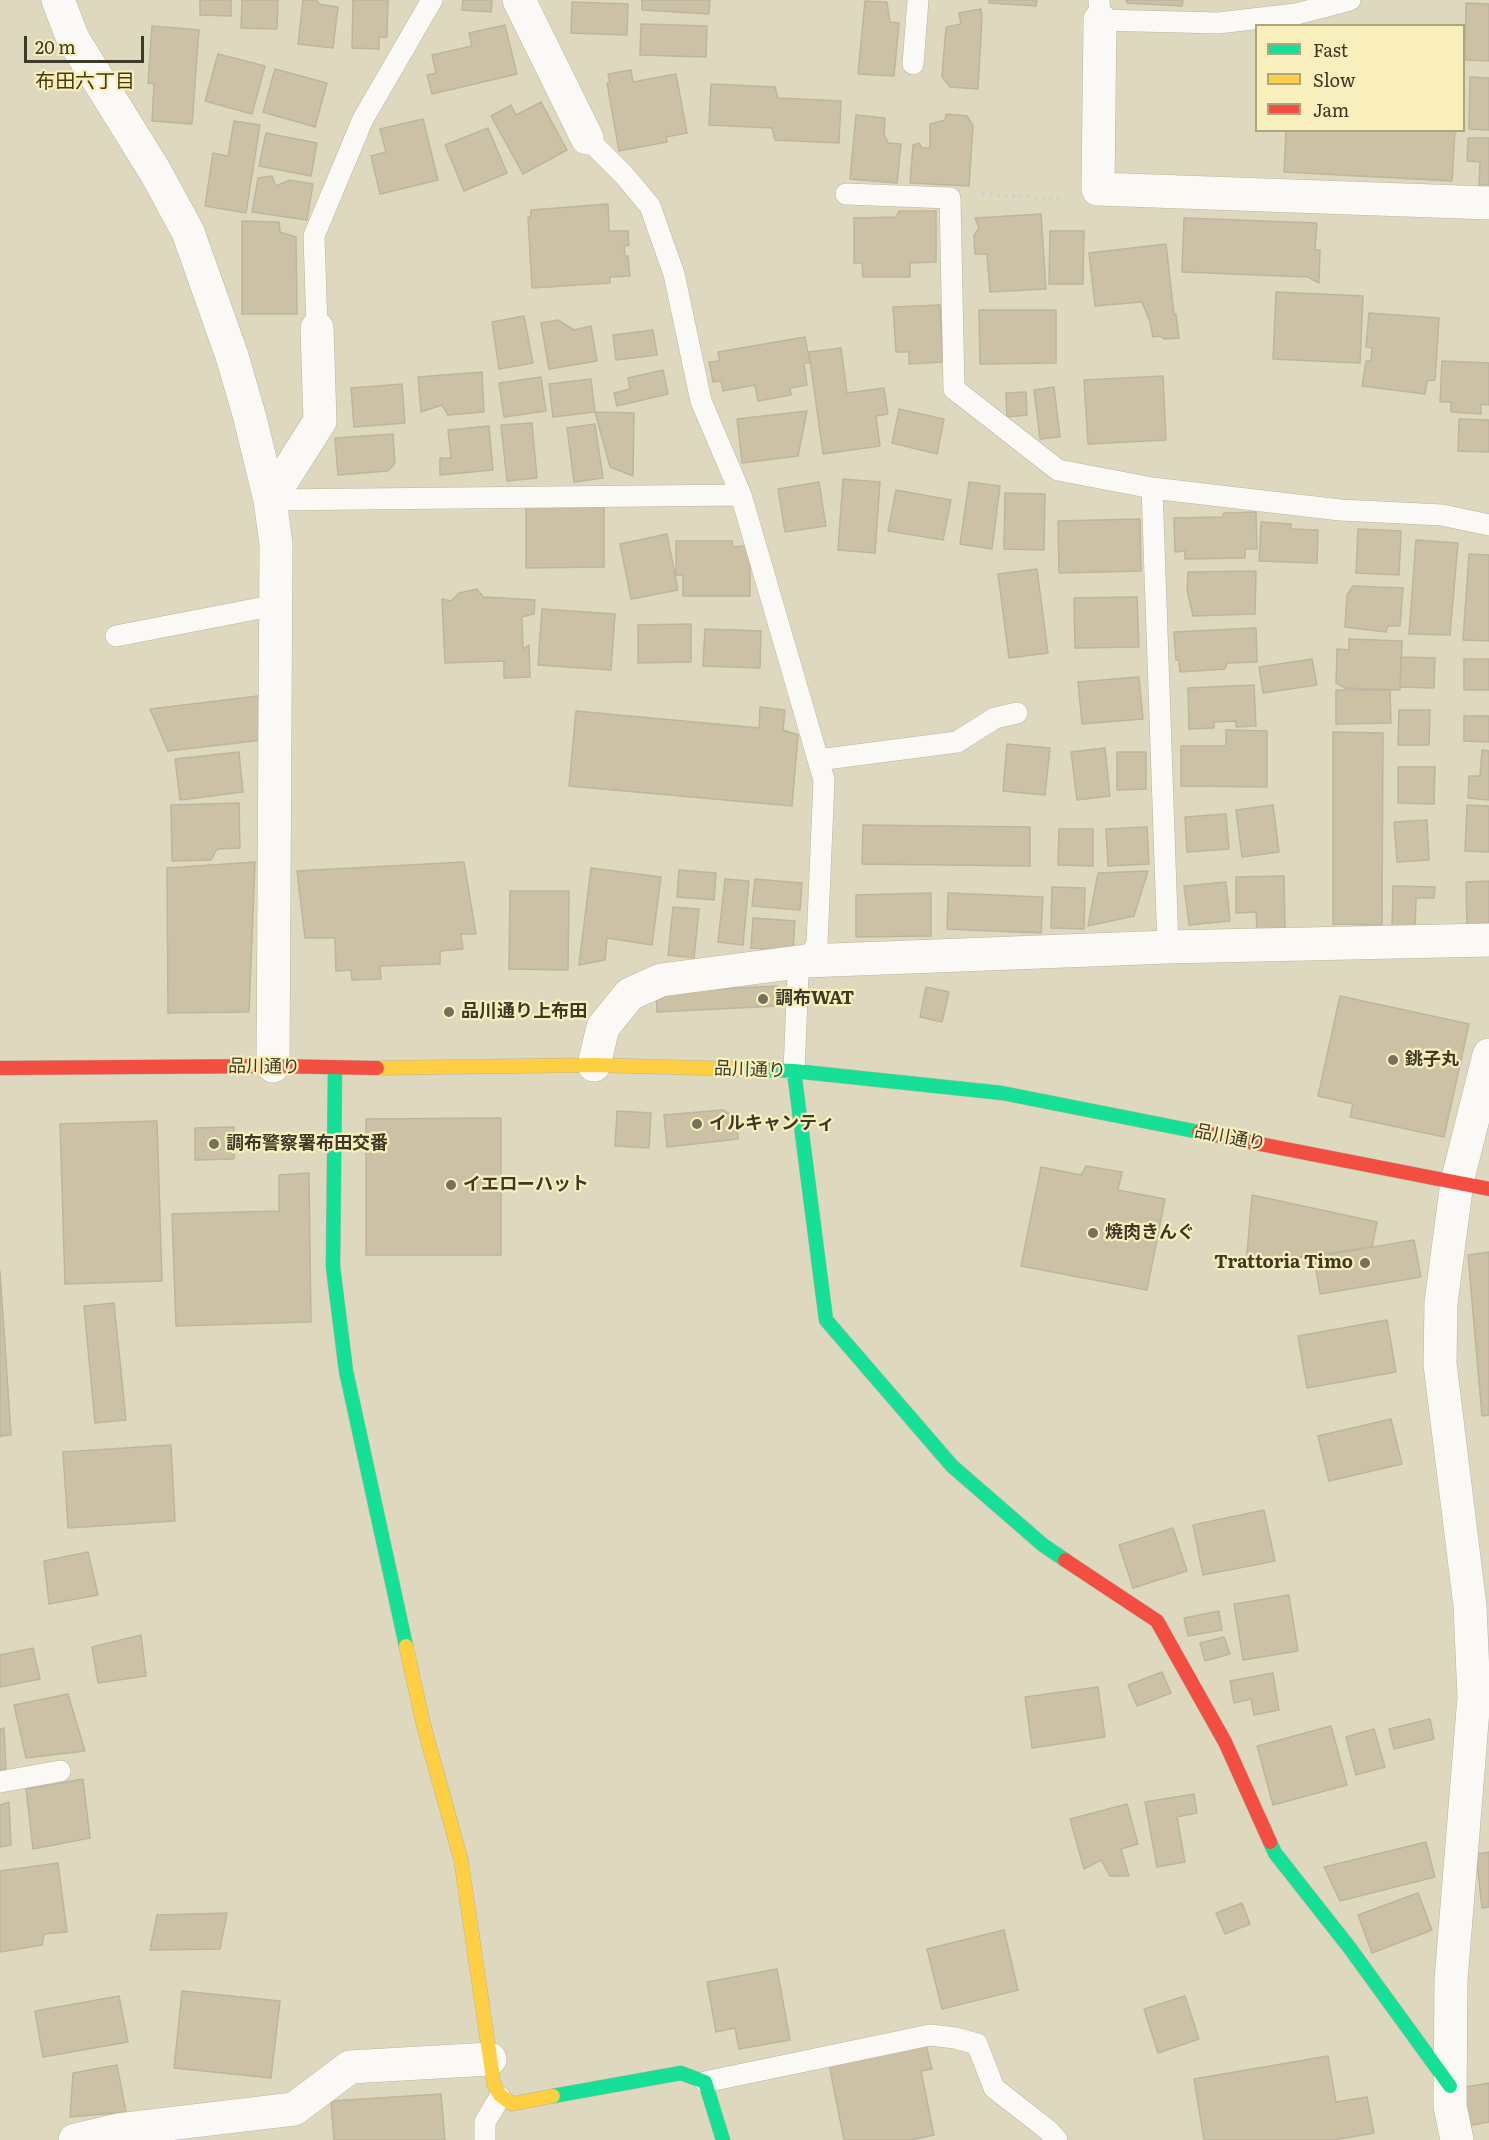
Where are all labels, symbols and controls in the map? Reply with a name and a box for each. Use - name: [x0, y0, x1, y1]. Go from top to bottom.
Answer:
- scale bar: [27, 24, 147, 62]
- legend: [1255, 24, 1465, 132]
- text: 20 m: [35, 33, 76, 60]
- text: Fast: [1313, 36, 1348, 63]
- text: Slow: [1313, 66, 1355, 93]
- district label: 布田六丁目: [35, 70, 135, 94]
- text: Jam: [1313, 96, 1349, 123]
- place label: 調布WAT: [775, 988, 854, 1010]
- marker: 調布WAT: [756, 992, 770, 1006]
- place label: 品川通り上布田: [461, 1001, 587, 1023]
- marker: 品川通り上布田: [442, 1005, 456, 1019]
- place label: 銚子丸: [1405, 1049, 1459, 1071]
- marker: 銚子丸: [1386, 1053, 1400, 1067]
- street label: 品川通り: [228, 1056, 300, 1078]
- street label: 品川通り: [714, 1058, 786, 1082]
- place label: イルキャンティ: [709, 1113, 835, 1135]
- marker: イルキャンティ: [690, 1117, 704, 1131]
- street label: 品川通り: [1193, 1121, 1267, 1155]
- place label: 調布警察署布田交番: [226, 1133, 388, 1155]
- marker: 調布警察署布田交番: [207, 1137, 221, 1151]
- place label: イエローハット: [463, 1174, 589, 1196]
- marker: イエローハット: [444, 1178, 458, 1192]
- place label: 焼肉きんぐ: [1105, 1222, 1195, 1244]
- marker: 焼肉きんぐ: [1086, 1226, 1100, 1240]
- place label: Trattoria Timo: [1214, 1252, 1353, 1274]
- marker: Trattoria Timo: [1358, 1256, 1372, 1270]

